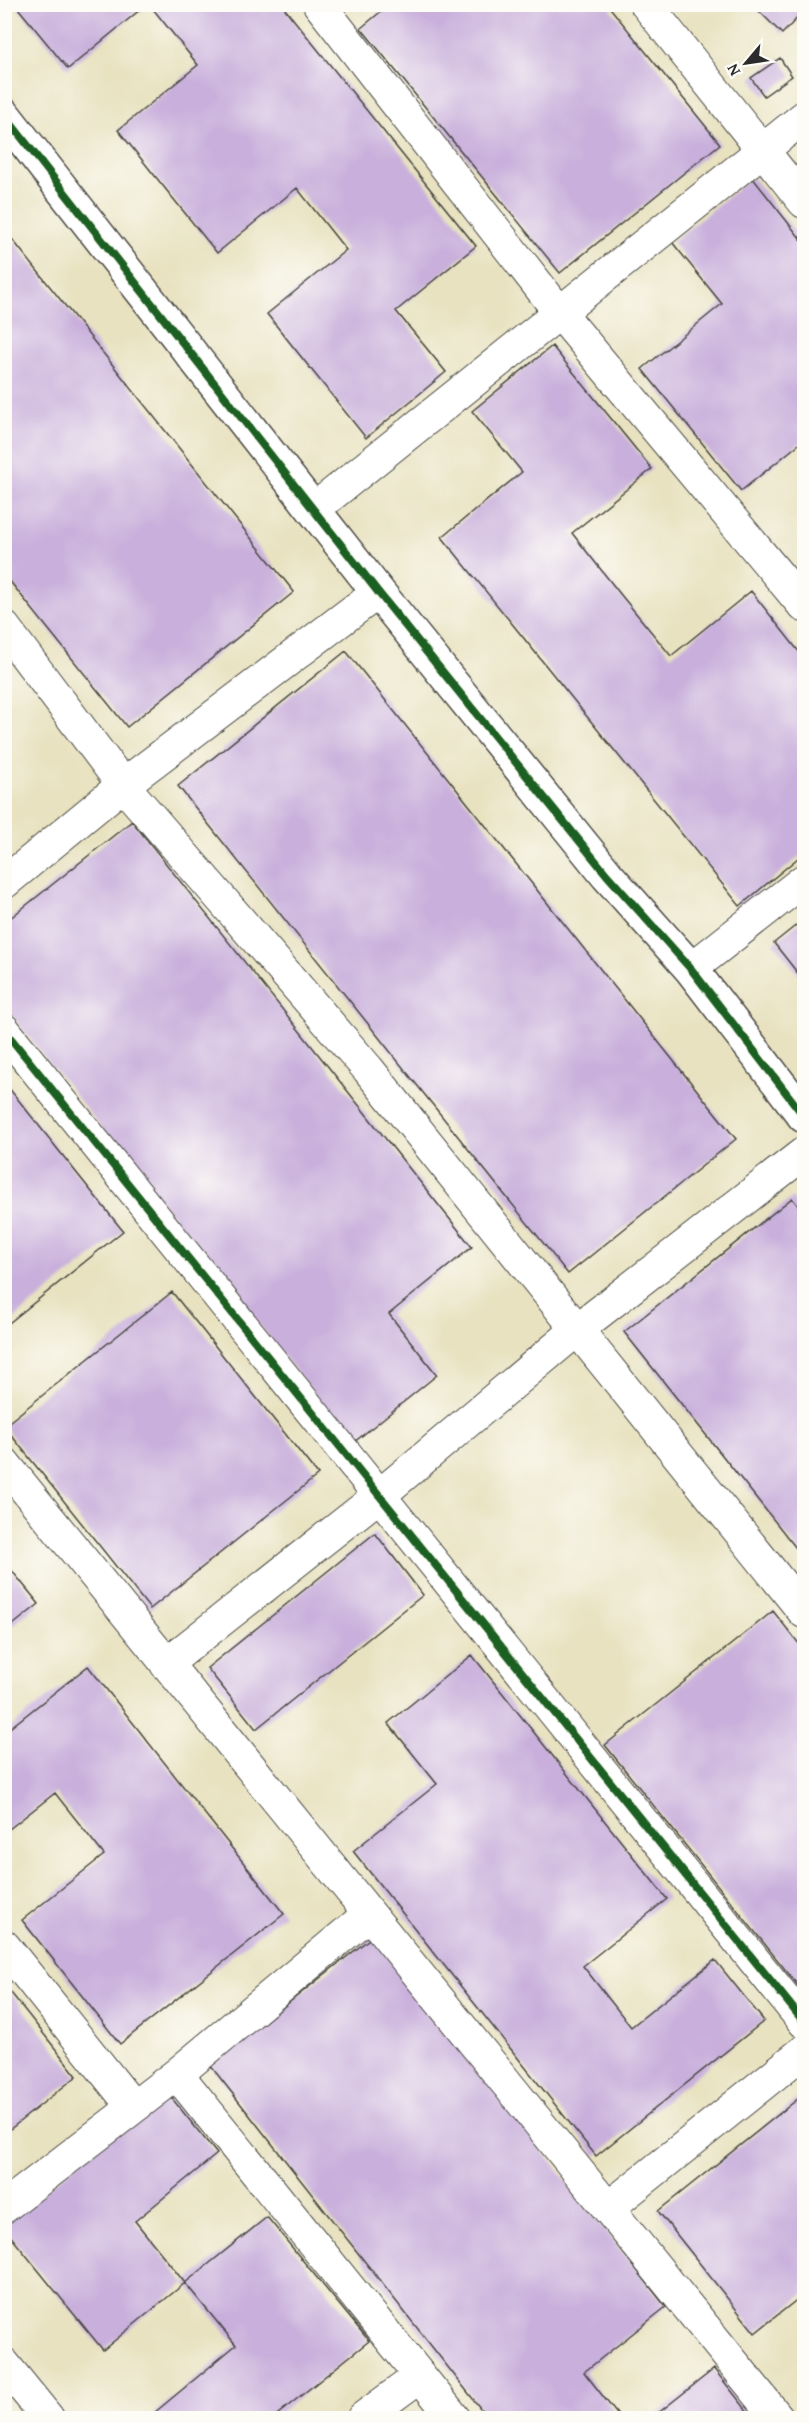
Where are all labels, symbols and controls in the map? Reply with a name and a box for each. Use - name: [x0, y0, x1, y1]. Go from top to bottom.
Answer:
- north arrow: [716, 33, 776, 93]
- text: N: [720, 60, 746, 81]

